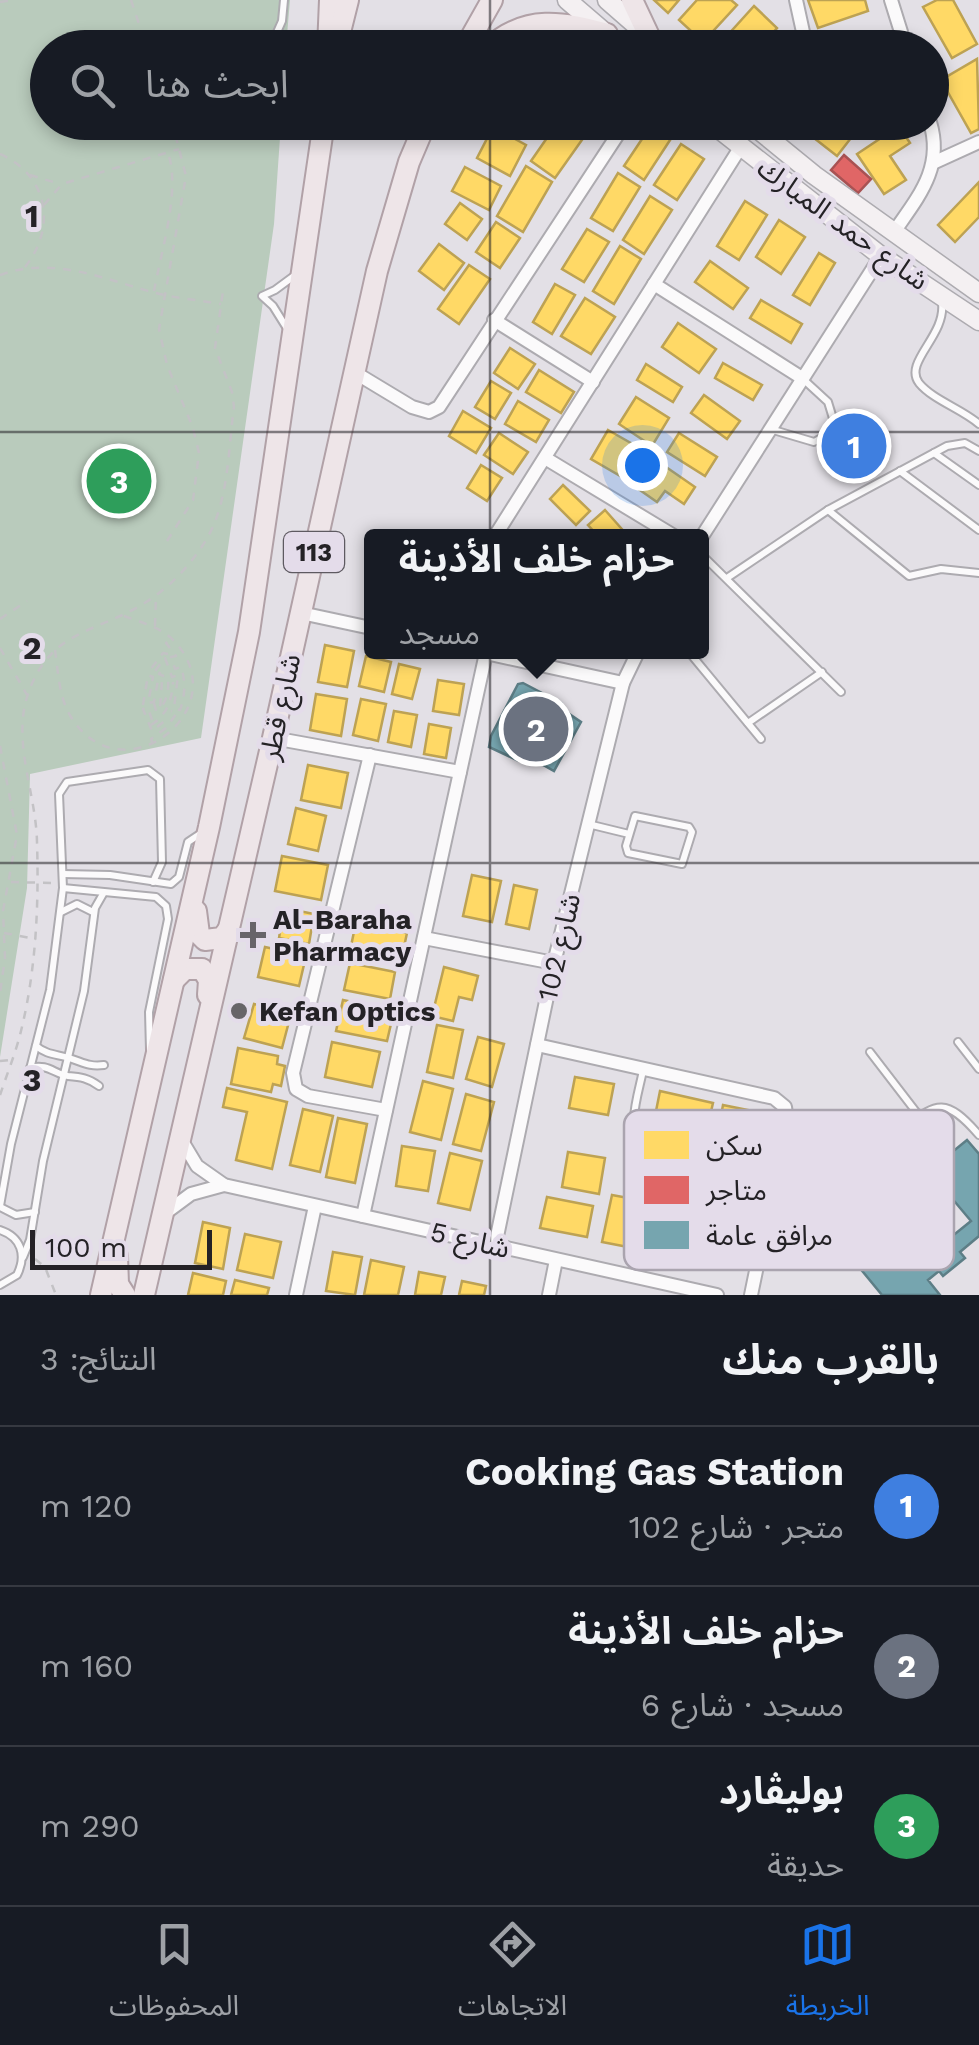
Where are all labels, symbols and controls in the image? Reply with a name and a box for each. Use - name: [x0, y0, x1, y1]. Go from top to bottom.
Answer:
- search box: [30, 30, 949, 140]
- icon: search: [65, 58, 120, 113]
- text: ابحث هنا: [145, 62, 289, 106]
- street label: شارع حمد المبارك: [749, 151, 935, 300]
- text: 1: [25, 197, 39, 235]
- pin: 1: [822, 408, 886, 484]
- your location: [617, 440, 668, 491]
- pin: 3: [86, 444, 152, 518]
- popup: [364, 529, 709, 659]
- road number: 113: [284, 532, 344, 572]
- text: حزام خلف الأذينة: [399, 537, 674, 581]
- text: مسجد: [399, 614, 480, 652]
- text: 2: [22, 629, 42, 667]
- street label: شارع قطر: [252, 651, 311, 765]
- pin: 2: [504, 692, 568, 766]
- street label: شارع 102: [531, 890, 591, 1005]
- place label: Al-Baraha Pharmacy: [273, 903, 413, 968]
- marker: Al-Baraha Pharmacy: [242, 924, 264, 946]
- place label: Kefan Optics: [259, 995, 436, 1028]
- marker: Kefan Optics: [228, 1000, 250, 1022]
- text: 3: [23, 1061, 41, 1099]
- legend: [624, 1110, 954, 1270]
- text: سكن: [706, 1129, 763, 1162]
- text: متاجر: [705, 1174, 767, 1207]
- street label: شارع 5: [426, 1215, 513, 1269]
- text: مرافق عامة: [706, 1219, 833, 1253]
- scale bar: [30, 1225, 212, 1270]
- text: 100 m: [45, 1231, 127, 1264]
- text: بالقرب منك: [722, 1335, 939, 1384]
- text: النتائج: 3: [40, 1340, 157, 1378]
- text: Cooking Gas Station: [465, 1450, 844, 1494]
- text: 120 m: [40, 1487, 132, 1525]
- text: 1: [900, 1487, 913, 1525]
- text: متجر · شارع 102: [629, 1508, 844, 1546]
- text: حزام خلف الأذينة: [568, 1609, 844, 1653]
- text: 160 m: [40, 1647, 133, 1685]
- text: 2: [897, 1647, 916, 1685]
- text: مسجد · شارع 6: [641, 1686, 844, 1724]
- text: بوليڤارد: [719, 1769, 844, 1813]
- text: 290 m: [40, 1807, 140, 1845]
- text: 3: [897, 1807, 916, 1845]
- text: حديقة: [767, 1846, 844, 1884]
- tab: المحفوظات: [109, 1917, 239, 2036]
- tab: الاتجاهات: [458, 1917, 567, 2036]
- tab: الخريطة: [786, 1917, 870, 2036]

